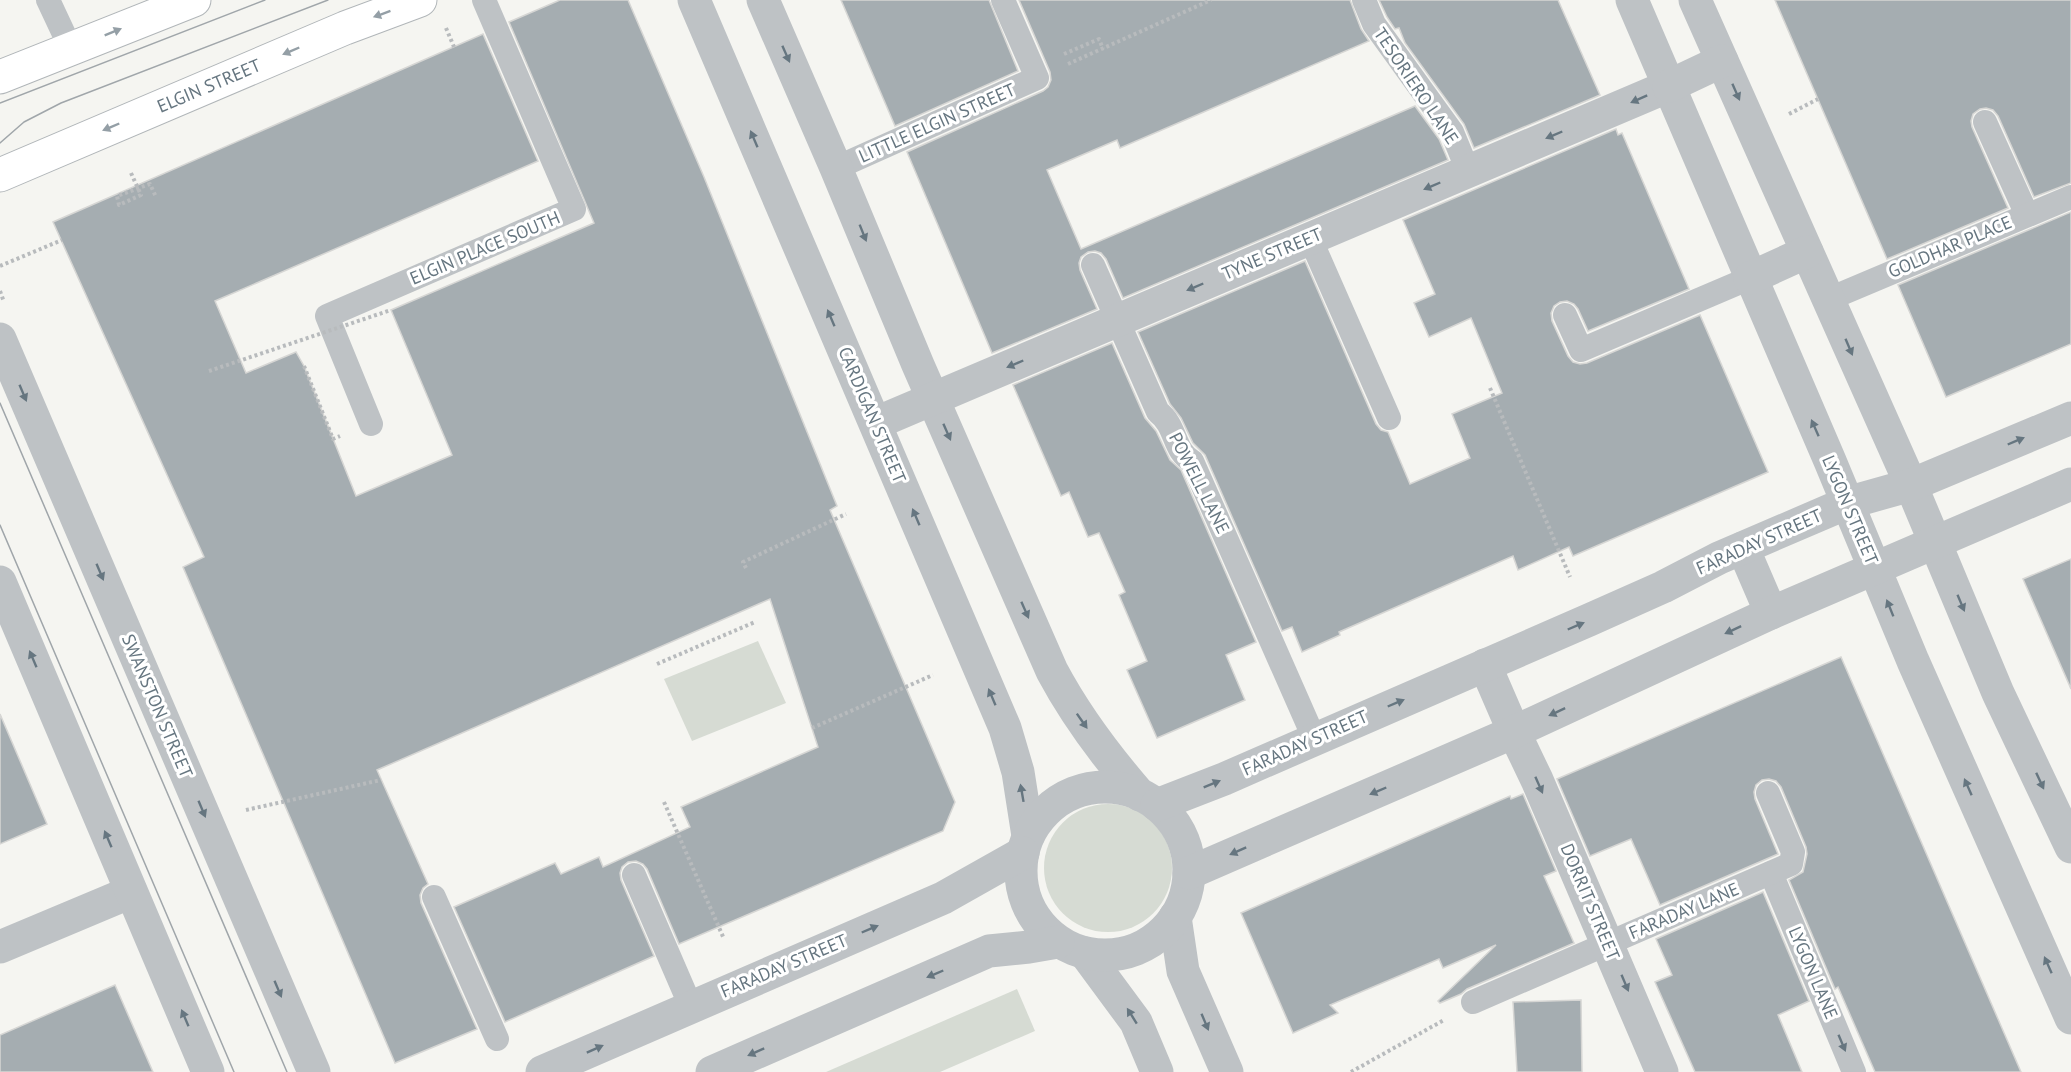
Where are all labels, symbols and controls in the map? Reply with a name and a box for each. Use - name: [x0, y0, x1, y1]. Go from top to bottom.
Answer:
- one-way arrow: [373, 10, 391, 19]
- street label: TESORIERO LANE: [1369, 23, 1464, 148]
- one-way arrow: [104, 27, 122, 36]
- one-way arrow: [781, 45, 791, 63]
- one-way arrow: [281, 46, 299, 56]
- street label: ELGIN STREET: [153, 53, 264, 118]
- street label: LITTLE ELGIN STREET: [855, 78, 1019, 167]
- one-way arrow: [1731, 83, 1741, 101]
- one-way arrow: [1630, 95, 1647, 104]
- one-way arrow: [102, 122, 120, 132]
- one-way arrow: [749, 130, 759, 148]
- one-way arrow: [1545, 130, 1563, 140]
- one-way arrow: [1423, 181, 1441, 191]
- street label: ELGIN PLACE SOUTH: [406, 206, 563, 290]
- street label: GOLDHAR PLACE: [1885, 210, 2015, 283]
- street label: TYNE STREET: [1219, 222, 1325, 285]
- one-way arrow: [858, 224, 868, 242]
- one-way arrow: [1185, 282, 1203, 292]
- one-way arrow: [826, 309, 836, 327]
- one-way arrow: [1845, 338, 1854, 355]
- street label: CARDIGAN STREET: [833, 343, 912, 487]
- one-way arrow: [1006, 359, 1024, 369]
- one-way arrow: [19, 384, 28, 402]
- one-way arrow: [1811, 419, 1820, 436]
- one-way arrow: [942, 423, 952, 441]
- street label: POWELL LANE: [1164, 428, 1235, 537]
- one-way arrow: [2007, 436, 2025, 445]
- street label: LYGON STREET: [1817, 452, 1884, 568]
- street label: FARADAY STREET: [1692, 504, 1825, 580]
- one-way arrow: [911, 508, 920, 526]
- one-way arrow: [95, 564, 105, 582]
- one-way arrow: [1956, 594, 1966, 612]
- one-way arrow: [1885, 598, 1895, 616]
- one-way arrow: [1021, 602, 1030, 619]
- one-way arrow: [1567, 621, 1585, 631]
- one-way arrow: [1725, 626, 1742, 635]
- street label: SWANSTON STREET: [117, 630, 198, 781]
- one-way arrow: [28, 651, 37, 668]
- one-way arrow: [987, 687, 997, 705]
- one-way arrow: [1388, 698, 1406, 708]
- street label: FARADAY STREET: [1238, 705, 1371, 781]
- one-way arrow: [1548, 708, 1565, 717]
- one-way arrow: [1076, 713, 1087, 729]
- one-way arrow: [2035, 772, 2044, 789]
- one-way arrow: [1535, 776, 1544, 794]
- one-way arrow: [1963, 777, 1973, 795]
- one-way arrow: [1203, 779, 1221, 788]
- one-way arrow: [1017, 784, 1026, 803]
- one-way arrow: [1369, 787, 1387, 796]
- one-way arrow: [197, 801, 207, 819]
- one-way arrow: [103, 830, 112, 848]
- street label: DORRIT STREET: [1556, 840, 1625, 964]
- one-way arrow: [1229, 847, 1247, 856]
- street label: FARADAY LANE: [1625, 877, 1742, 944]
- street label: LYGON LANE: [1784, 923, 1843, 1023]
- one-way arrow: [862, 924, 880, 934]
- street label: FARADAY STREET: [717, 929, 851, 1003]
- one-way arrow: [2043, 956, 2052, 973]
- one-way arrow: [926, 970, 944, 979]
- one-way arrow: [1620, 975, 1630, 993]
- one-way arrow: [274, 980, 283, 997]
- one-way arrow: [1127, 1008, 1138, 1024]
- one-way arrow: [180, 1009, 190, 1027]
- one-way arrow: [1200, 1013, 1210, 1031]
- one-way arrow: [1837, 1035, 1847, 1053]
- one-way arrow: [587, 1044, 604, 1053]
- one-way arrow: [747, 1047, 765, 1057]

